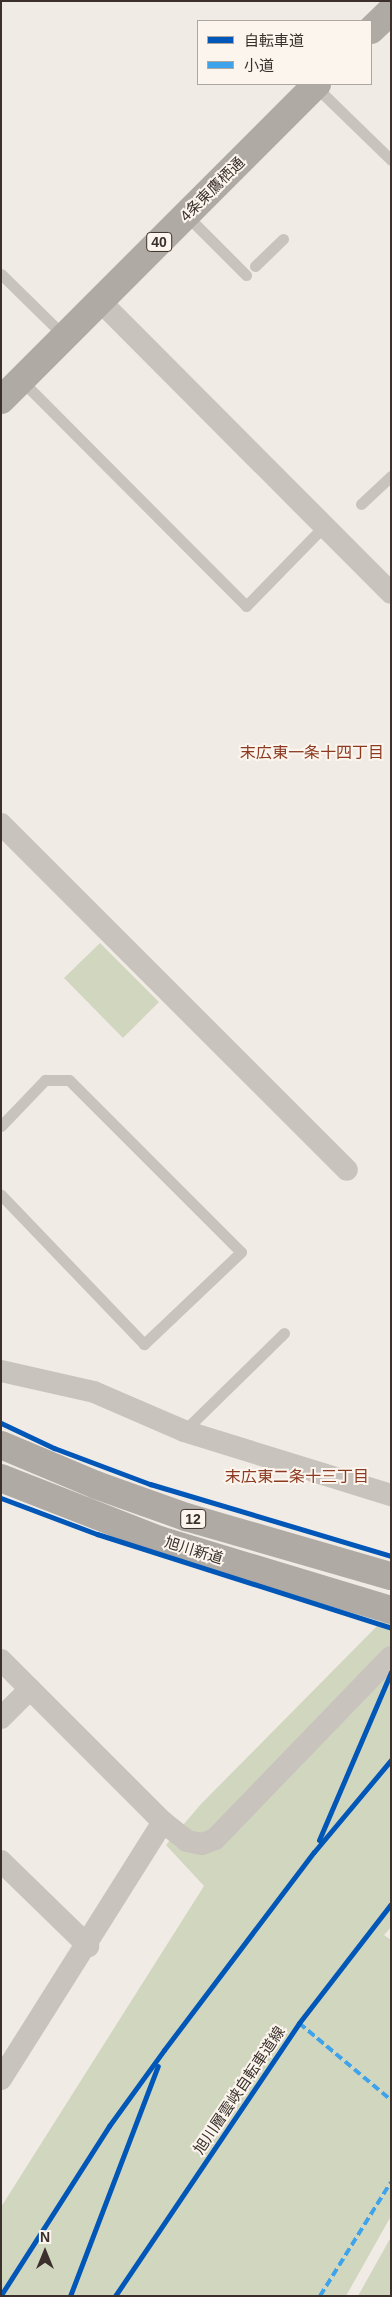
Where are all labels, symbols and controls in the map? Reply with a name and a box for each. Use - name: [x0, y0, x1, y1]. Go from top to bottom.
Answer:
- legend: [197, 20, 372, 85]
- text: 自転車道: [244, 32, 304, 49]
- text: 小道: [244, 57, 274, 74]
- street label: 4条東鷹栖通: [176, 153, 248, 225]
- road number: 40: [145, 230, 173, 253]
- district label: 末広東一条十四丁目: [240, 743, 384, 763]
- district label: 末広東二条十三丁目: [225, 1467, 369, 1487]
- road number: 12: [179, 1508, 207, 1530]
- street label: 旭川新道: [163, 1533, 225, 1567]
- street label: 旭川層雲峡自転車道線: [190, 2023, 288, 2157]
- north arrow: [20, 2227, 70, 2277]
- text: N: [40, 2229, 50, 2245]

